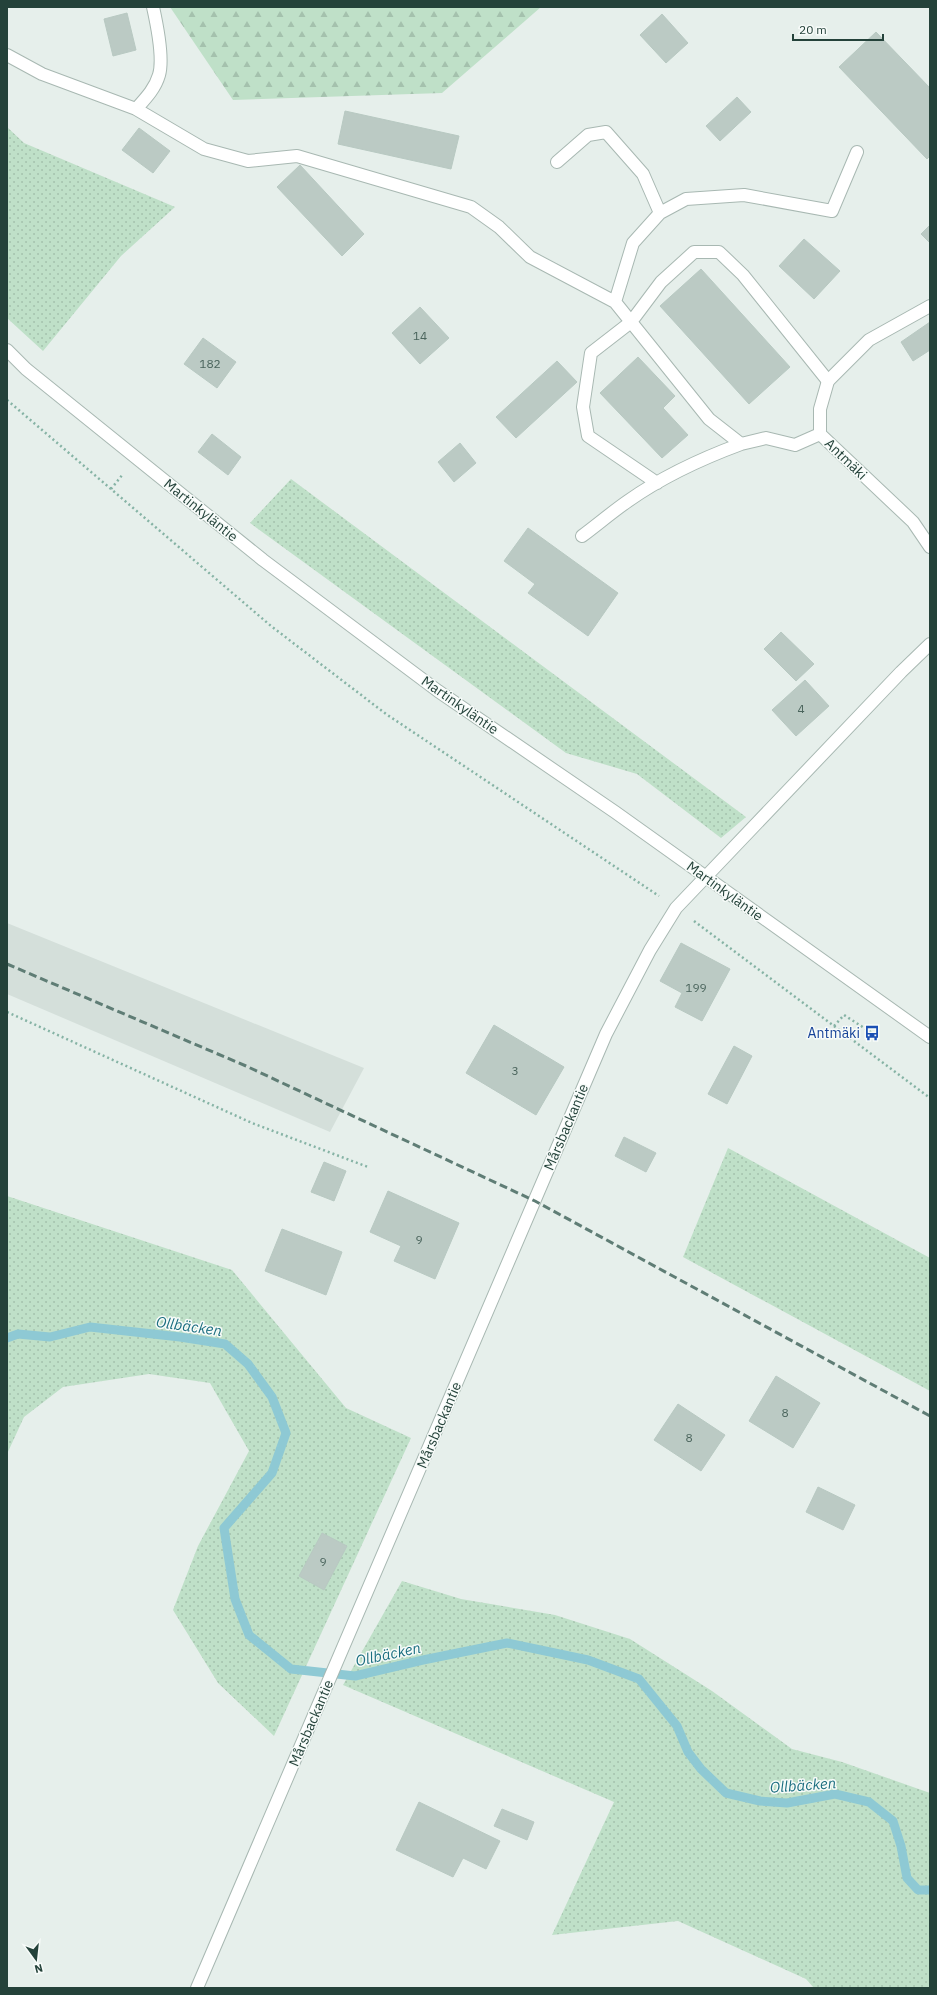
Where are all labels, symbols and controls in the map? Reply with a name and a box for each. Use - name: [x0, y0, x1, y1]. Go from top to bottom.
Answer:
- scale bar: [793, 16, 883, 42]
- text: 20 m: [799, 22, 827, 37]
- house number: 14: [413, 328, 427, 343]
- house number: 182: [199, 356, 221, 371]
- street label: Antmäki: [821, 434, 871, 484]
- street label: Martinkyläntie: [160, 475, 242, 546]
- street label: Martinkyläntie: [418, 672, 502, 738]
- house number: 4: [797, 701, 805, 716]
- street label: Martinkyläntie: [683, 857, 767, 925]
- house number: 199: [685, 980, 707, 995]
- place label: Antmäki: [808, 1024, 860, 1042]
- bus stop icon: Antmäki: [863, 1024, 881, 1042]
- house number: 3: [511, 1063, 519, 1078]
- street label: Mårsbackantie: [540, 1081, 592, 1173]
- house number: 9: [415, 1232, 423, 1247]
- water label: Ollbäcken: [155, 1312, 223, 1340]
- street label: Mårsbackantie: [413, 1379, 465, 1471]
- house number: 8: [781, 1405, 789, 1420]
- house number: 8: [685, 1430, 693, 1445]
- house number: 9: [319, 1554, 327, 1569]
- water label: Ollbäcken: [354, 1638, 422, 1670]
- street label: Mårsbackantie: [285, 1677, 337, 1769]
- water label: Ollbäcken: [769, 1773, 837, 1797]
- north arrow: [16, 1939, 56, 1979]
- text: N: [33, 1961, 44, 1976]

